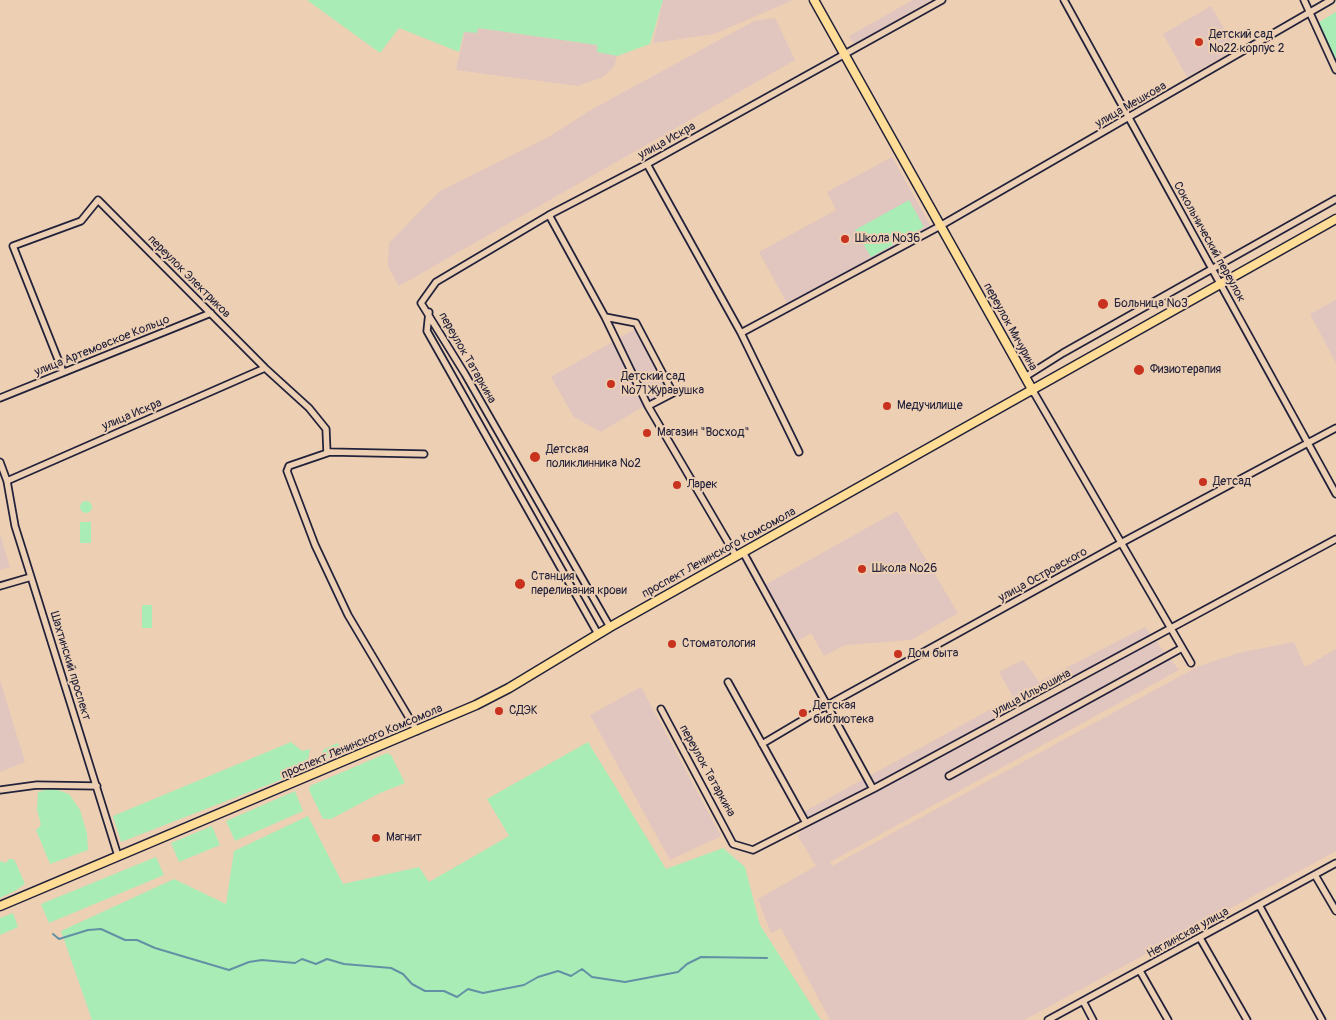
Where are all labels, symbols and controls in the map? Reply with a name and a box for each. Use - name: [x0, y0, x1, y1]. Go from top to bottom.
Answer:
- place label: Детский сад №22 корпус 2: [1209, 28, 1285, 56]
- marker: Детский сад №22 корпус 2: [1193, 36, 1205, 48]
- street label: улица Мешкова: [1093, 79, 1169, 131]
- street label: улица Искра: [636, 119, 698, 163]
- street label: Сокольнический переулок: [1170, 179, 1248, 305]
- place label: Школа №36: [855, 232, 920, 246]
- street label: переулок Электриков: [145, 233, 233, 321]
- marker: Школа №36: [839, 233, 851, 245]
- street label: переулок Мичурина: [980, 281, 1040, 373]
- marker: Больница №3: [1096, 297, 1110, 311]
- place label: Больница №3: [1114, 297, 1188, 311]
- street label: переулок Татаркина: [435, 310, 499, 406]
- street label: улица Артемовское Кольцо: [32, 312, 172, 380]
- marker: Физиотерапия: [1132, 363, 1146, 377]
- place label: Физиотерапия: [1150, 363, 1221, 377]
- place label: Детский сад №71 Журавушка: [621, 370, 704, 398]
- marker: Детский сад №71 Журавушка: [605, 378, 617, 390]
- street label: улица Искра: [100, 396, 164, 434]
- place label: Медучилище: [897, 399, 963, 413]
- marker: Медучилище: [881, 400, 893, 412]
- place label: Магазин "Восход": [657, 426, 749, 440]
- marker: Магазин "Восход": [641, 427, 653, 439]
- place label: Детская поликлинника №2: [546, 443, 641, 471]
- marker: Детская поликлинника №2: [528, 450, 542, 464]
- place label: Детсад: [1213, 475, 1251, 489]
- marker: Детсад: [1197, 476, 1209, 488]
- place label: Ларек: [687, 478, 718, 492]
- marker: Ларек: [671, 479, 683, 491]
- street label: проспект Ленинского Комсомола: [640, 505, 798, 601]
- street label: улица Островского: [996, 545, 1090, 605]
- place label: Школа №26: [872, 562, 937, 576]
- marker: Школа №26: [856, 563, 868, 575]
- place label: Станция переливания крови: [531, 570, 627, 598]
- marker: Станция переливания крови: [513, 577, 527, 591]
- street label: Шахтинский проспект: [47, 610, 93, 722]
- place label: Стоматология: [682, 637, 756, 651]
- marker: Стоматология: [666, 638, 678, 650]
- place label: Дом быта: [908, 647, 958, 661]
- marker: Дом быта: [892, 648, 904, 660]
- street label: улица Ильюшина: [991, 666, 1073, 720]
- place label: Детская библиотека: [813, 699, 874, 727]
- street label: проспект Ленинского Комсомола: [279, 701, 445, 783]
- place label: СДЭК: [509, 704, 538, 718]
- marker: СДЭК: [493, 705, 505, 717]
- marker: Детская библиотека: [797, 707, 809, 719]
- street label: переулок Татаркина: [676, 723, 738, 819]
- place label: Магнит: [386, 831, 422, 845]
- marker: Магнит: [370, 832, 382, 844]
- street label: Неглинская улица: [1145, 905, 1231, 961]

